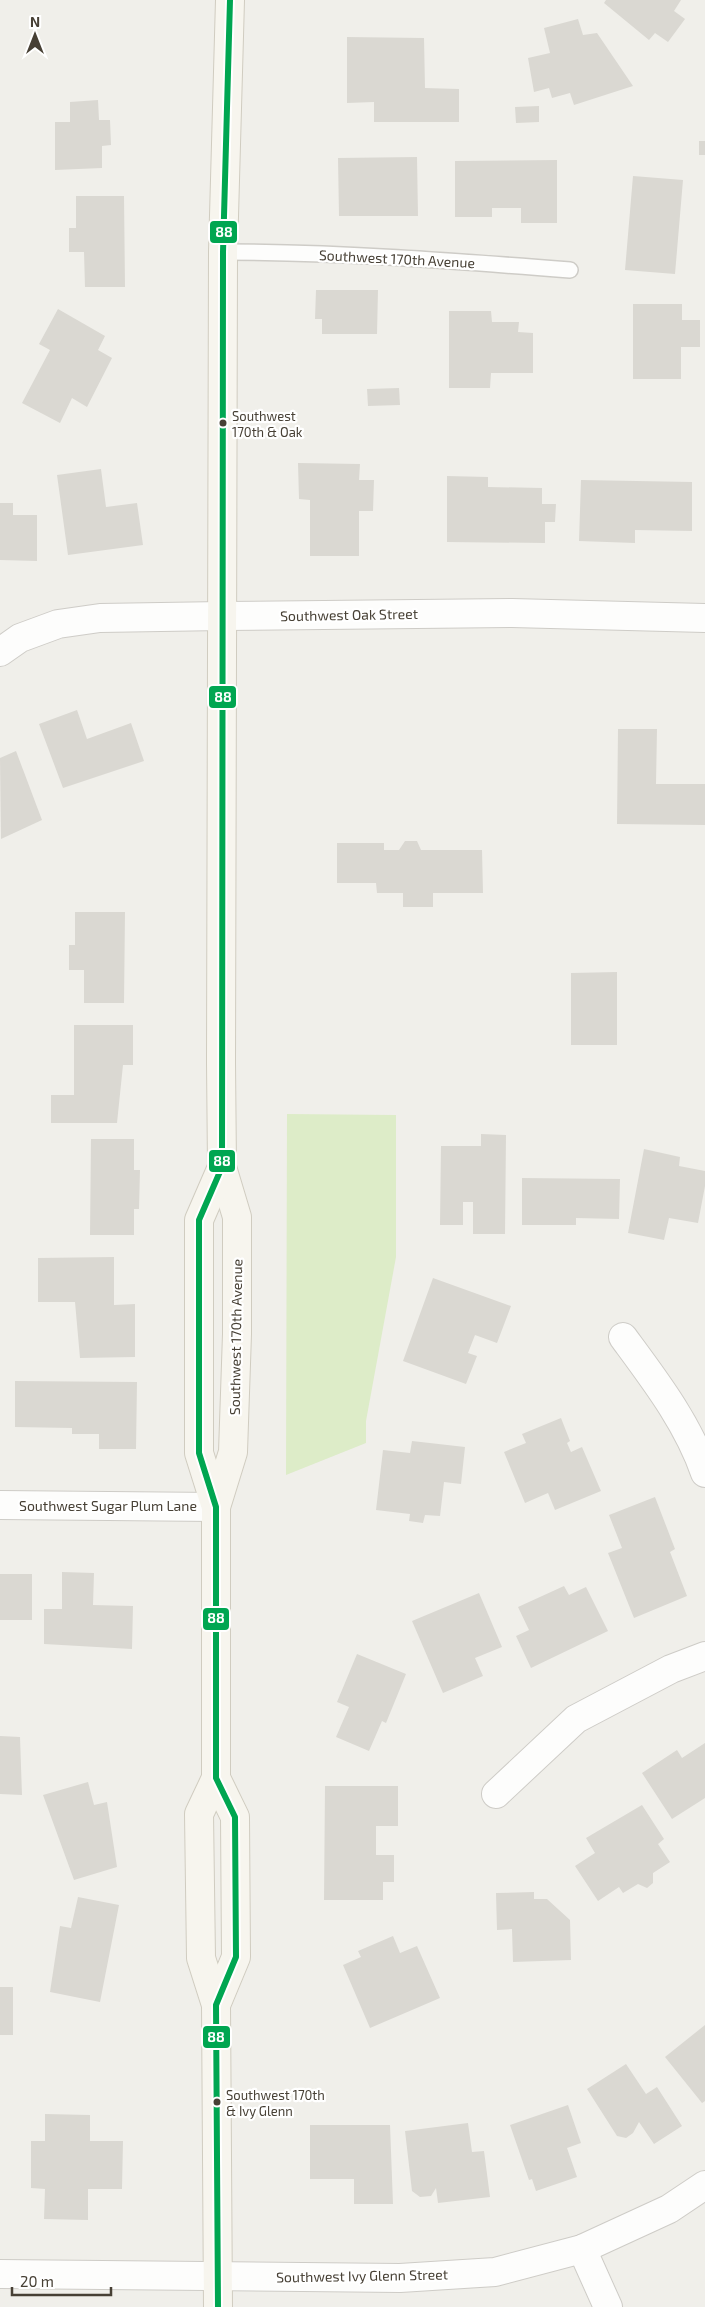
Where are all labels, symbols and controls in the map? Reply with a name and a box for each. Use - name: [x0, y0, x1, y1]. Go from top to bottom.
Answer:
- north arrow: [10, 10, 60, 60]
- text: N: [30, 13, 40, 30]
- line badge: 88: [209, 220, 238, 244]
- text: 88: [215, 223, 233, 240]
- street label: Southwest 170th Avenue: [319, 246, 475, 271]
- place label: Southwest 170th & Oak: [232, 408, 303, 440]
- marker: Southwest 170th & Oak: [218, 418, 228, 428]
- street label: Southwest Oak Street: [280, 605, 418, 624]
- line badge: 88: [208, 685, 237, 709]
- text: 88: [214, 688, 232, 705]
- line badge: 88: [208, 1149, 236, 1173]
- text: 88: [213, 1152, 231, 1169]
- street label: Southwest 170th Avenue: [226, 1259, 245, 1415]
- street label: Southwest Sugar Plum Lane: [19, 1497, 197, 1514]
- line badge: 88: [202, 1607, 230, 1631]
- text: 88: [207, 1609, 225, 1626]
- line badge: 88: [202, 2025, 231, 2049]
- text: 88: [207, 2028, 225, 2045]
- place label: Southwest 170th & Ivy Glenn: [226, 2087, 325, 2119]
- marker: Southwest 170th & Ivy Glenn: [212, 2097, 222, 2107]
- scale bar: [12, 2264, 111, 2296]
- street label: Southwest Ivy Glenn Street: [276, 2266, 448, 2285]
- text: 20 m: [20, 2272, 54, 2290]

